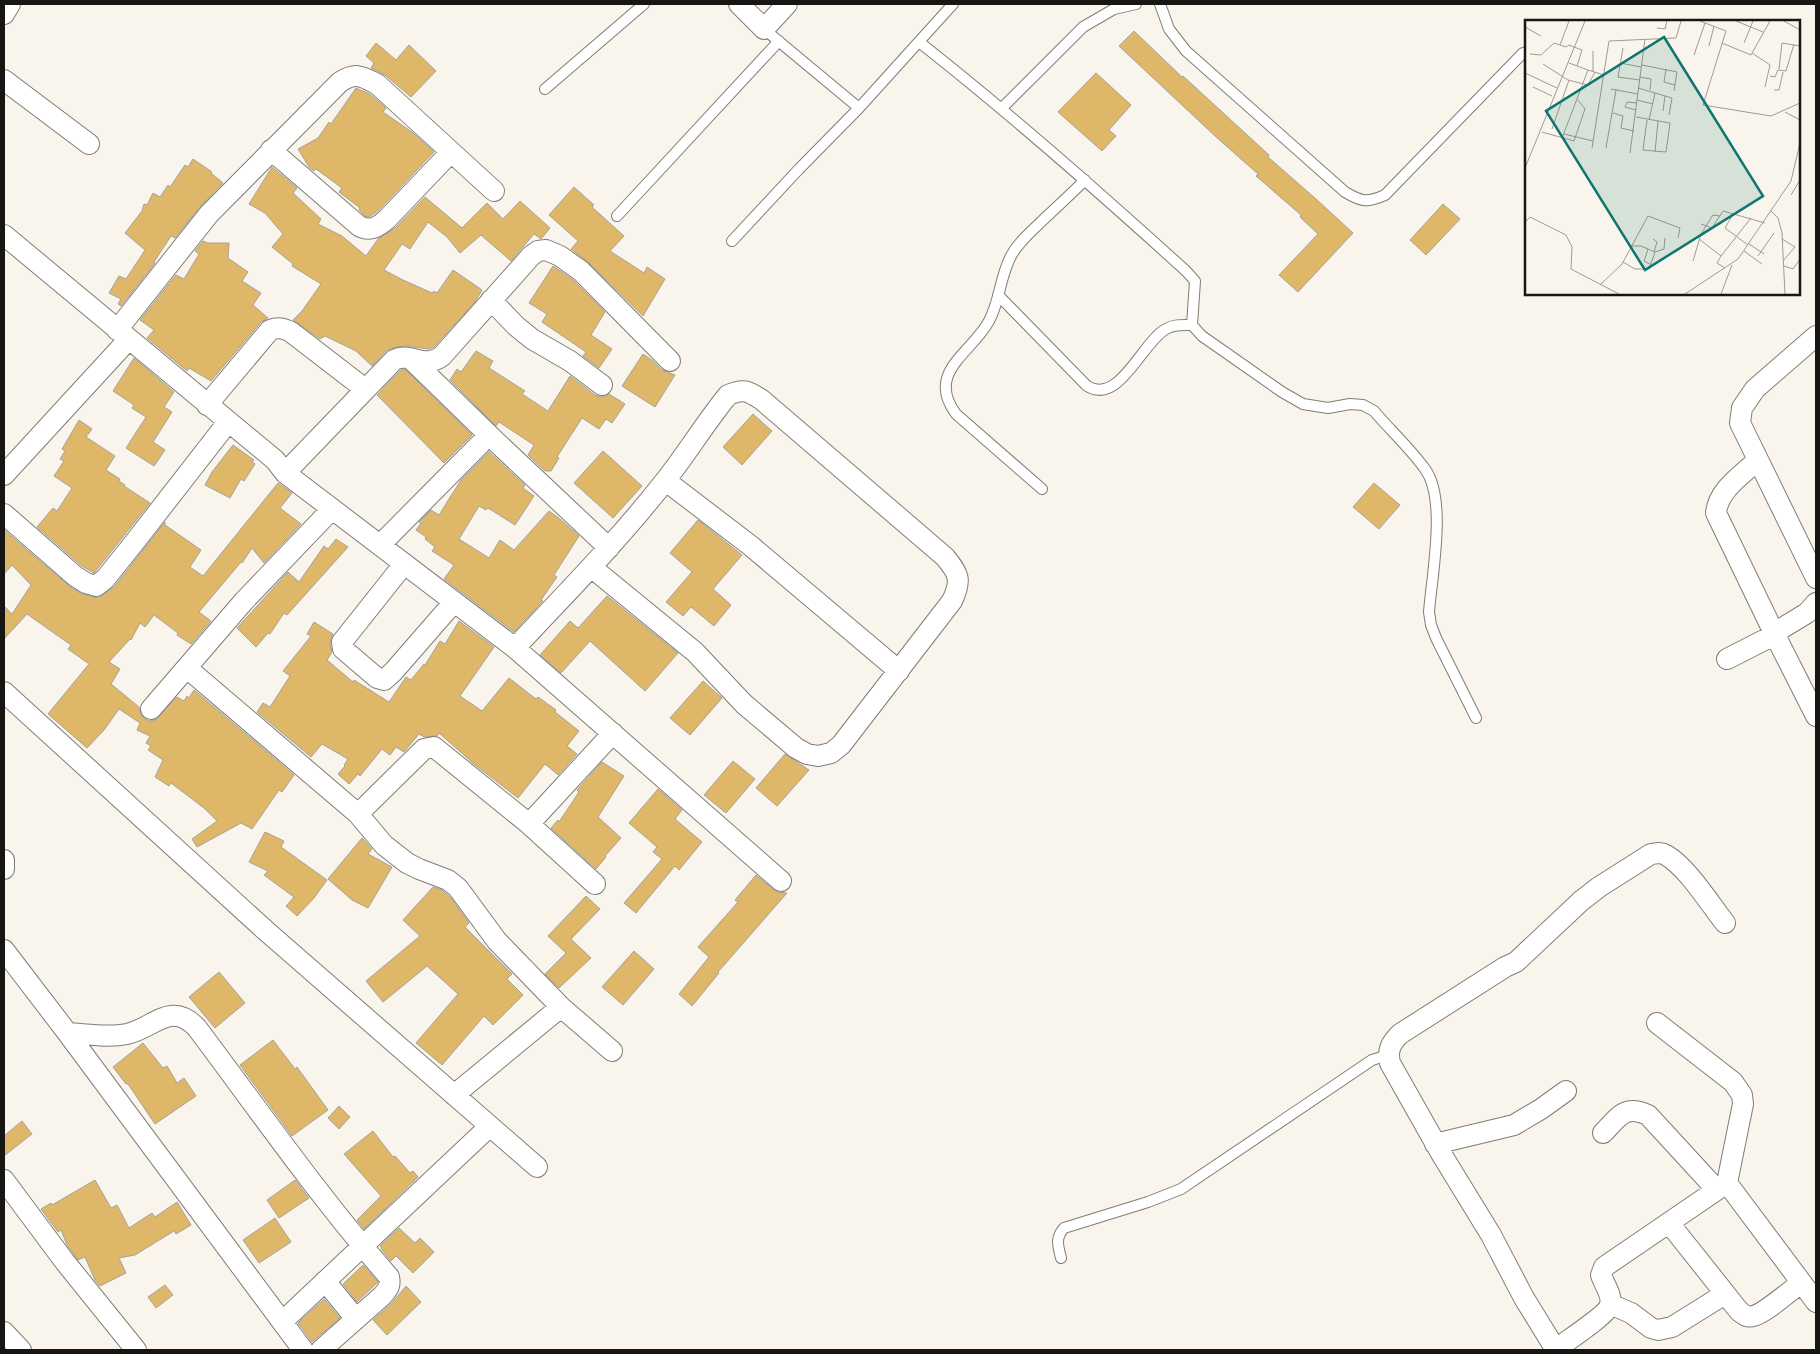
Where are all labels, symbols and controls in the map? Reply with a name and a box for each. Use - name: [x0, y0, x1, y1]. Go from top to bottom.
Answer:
- inset map: [1525, 20, 1800, 295]

